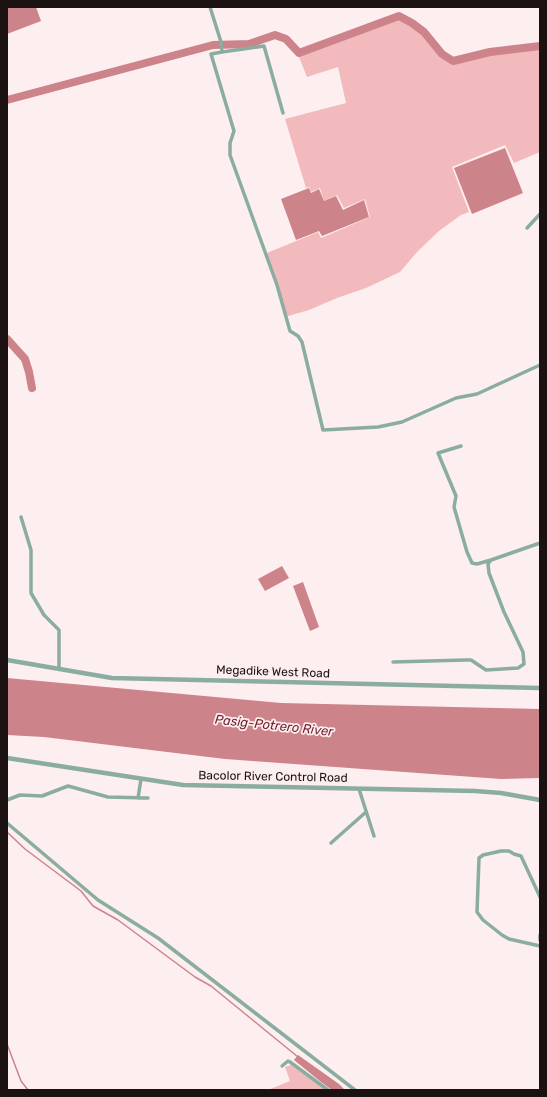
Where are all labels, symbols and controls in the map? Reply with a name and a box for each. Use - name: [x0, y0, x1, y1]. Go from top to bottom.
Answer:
- street label: Megadike West Road: [216, 663, 330, 681]
- water label: Pasig-Potrero River: [214, 712, 334, 740]
- street label: Bacolor River Control Road: [198, 768, 348, 786]

